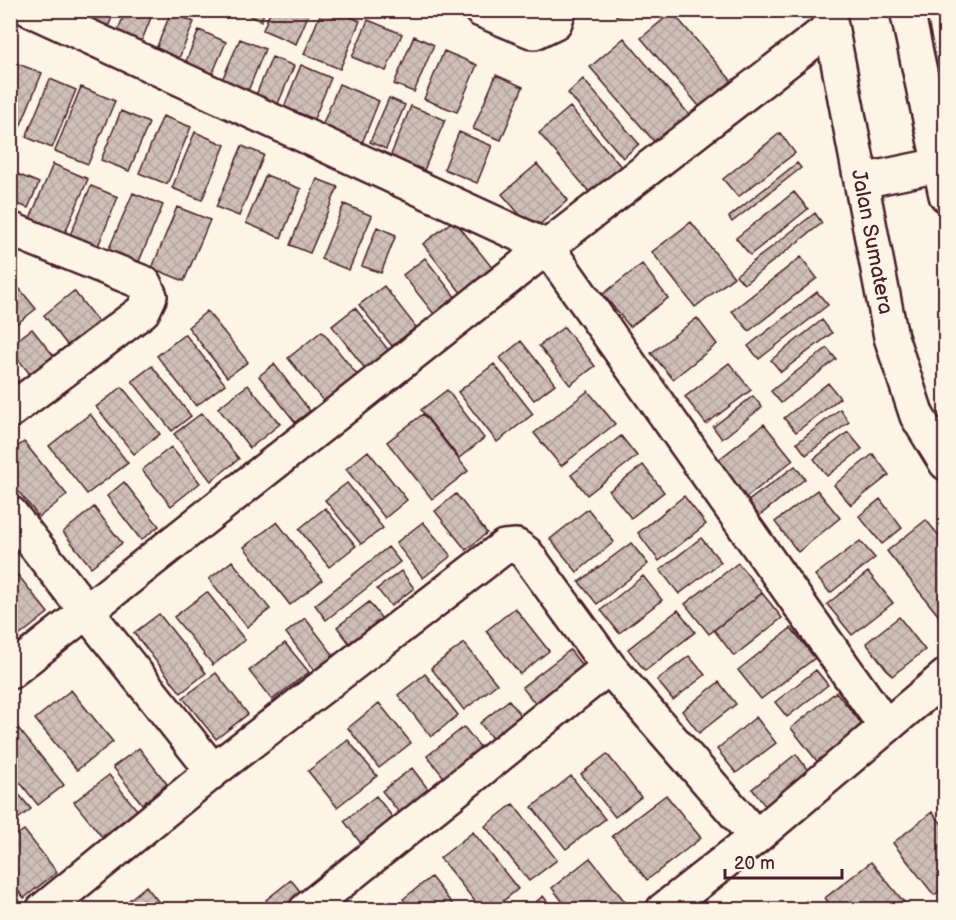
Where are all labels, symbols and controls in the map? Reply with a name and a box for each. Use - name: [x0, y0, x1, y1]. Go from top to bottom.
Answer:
- street label: Jalan Sumatera: [846, 167, 898, 316]
- scale bar: [725, 842, 842, 880]
- text: 20 m: [734, 853, 775, 874]

